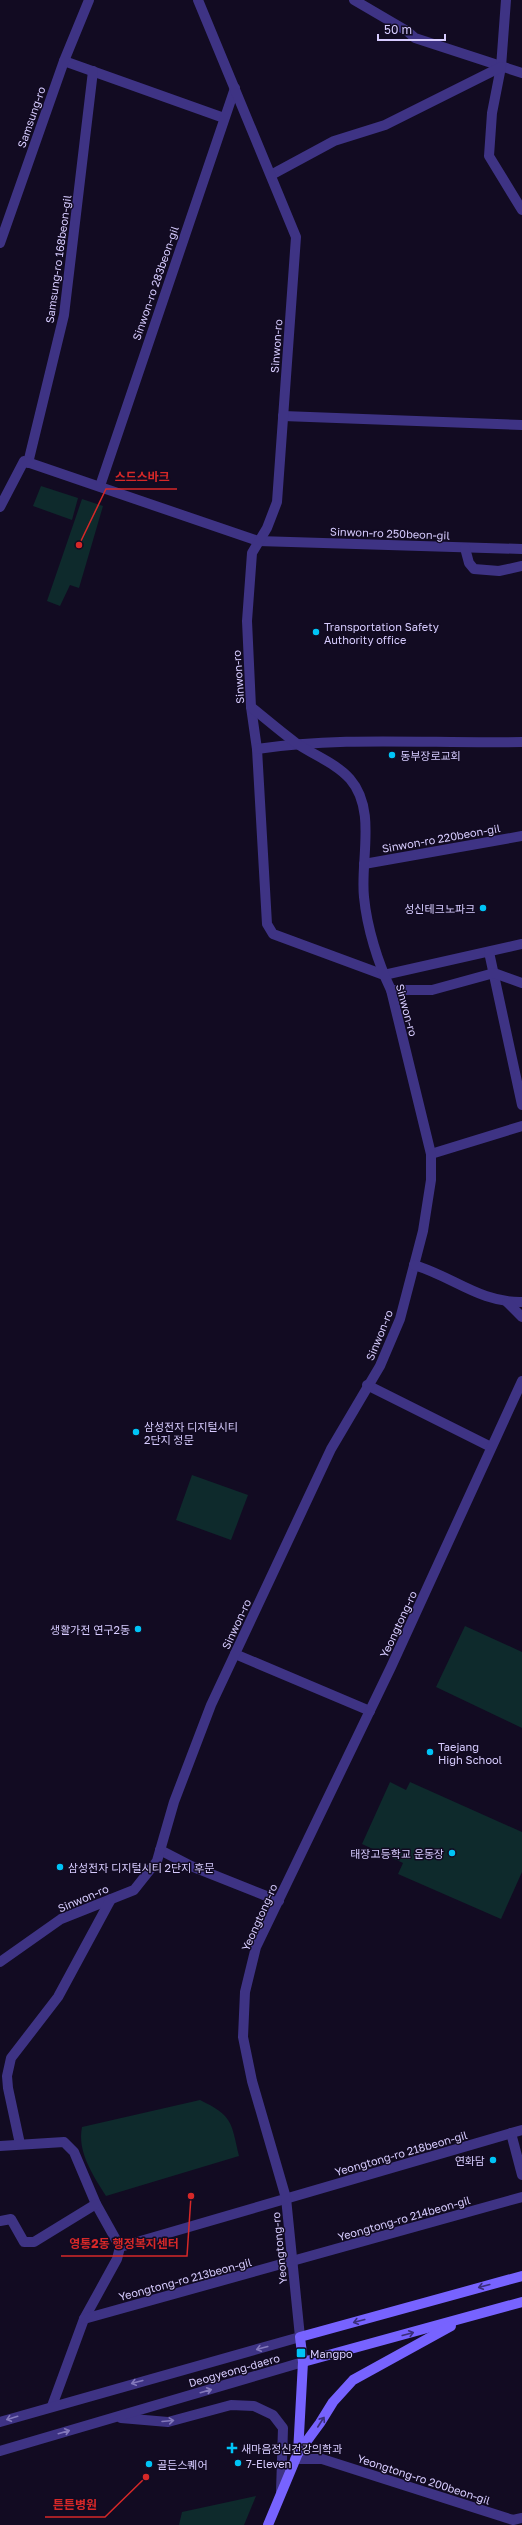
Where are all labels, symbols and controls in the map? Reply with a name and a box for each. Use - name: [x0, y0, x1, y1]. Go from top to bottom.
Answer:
- scale bar: [378, 16, 445, 42]
- text: 50 m: [384, 22, 412, 37]
- street label: Samsung-ro: [14, 84, 48, 149]
- street label: Samsung-ro 168beon-gil: [43, 194, 74, 324]
- street label: Sinwon-ro 283beon-gil: [129, 224, 181, 342]
- street label: Sinwon-ro: [268, 318, 284, 373]
- callout: 스드스바크: [106, 465, 177, 489]
- text: 스드스바크: [114, 469, 170, 484]
- street label: Sinwon-ro 250beon-gil: [330, 524, 451, 542]
- place label: Transportation Safety Authority office: [324, 620, 439, 646]
- marker: Transportation Safety Authority office: [311, 627, 321, 637]
- street label: Sinwon-ro: [230, 649, 246, 704]
- place label: 동부장로교회: [400, 749, 461, 762]
- marker: 동부장로교회: [387, 750, 397, 760]
- street label: Sinwon-ro 220beon-gil: [381, 821, 502, 855]
- place label: 성신테크노파크: [404, 902, 475, 915]
- marker: 성신테크노파크: [478, 903, 488, 913]
- street label: Sinwon-ro: [394, 982, 420, 1038]
- street label: Sinwon-ro: [363, 1307, 395, 1362]
- place label: 삼성전자 디지털시티 2단지 정문: [144, 1420, 238, 1446]
- marker: 삼성전자 디지털시티 2단지 정문: [131, 1427, 141, 1437]
- street label: Yeongtong-ro: [377, 1588, 419, 1659]
- street label: Sinwon-ro: [219, 1597, 253, 1651]
- place label: 생활가전 연구2동: [50, 1623, 130, 1636]
- marker: 생활가전 연구2동: [133, 1624, 143, 1634]
- place label: Taejang High School: [438, 1740, 503, 1766]
- marker: Taejang High School: [425, 1747, 435, 1757]
- place label: 태장고등학교 운동장: [350, 1847, 444, 1860]
- marker: 태장고등학교 운동장: [447, 1848, 457, 1858]
- place label: 삼성전자 디지털시티 2단지 후문: [68, 1861, 214, 1874]
- marker: 삼성전자 디지털시티 2단지 후문: [55, 1862, 65, 1872]
- street label: Sinwon-ro: [56, 1881, 111, 1914]
- street label: Yeongtong-ro: [238, 1881, 280, 1953]
- street label: Yeongtong-ro 218beon-gil: [333, 2128, 469, 2178]
- place label: 연화담: [455, 2154, 485, 2167]
- marker: 연화담: [488, 2155, 498, 2165]
- street label: Yeongtong-ro 214beon-gil: [336, 2193, 472, 2243]
- street label: Yeongtong-ro: [269, 2211, 289, 2285]
- callout: 영통2동 행정복지센터: [61, 2232, 187, 2256]
- text: 영통2동 행정복지센터: [69, 2236, 179, 2251]
- street label: Yeongtong-ro 213beon-gil: [117, 2255, 253, 2303]
- one-way arrow: [478, 2283, 491, 2291]
- one-way arrow: [353, 2318, 366, 2325]
- one-way arrow: [401, 2330, 414, 2337]
- one-way arrow: [256, 2345, 269, 2352]
- marker: Mangpo: [295, 2347, 307, 2359]
- place label: Mangpo: [310, 2347, 353, 2360]
- street label: Deogyeong-daero: [187, 2351, 281, 2389]
- one-way arrow: [130, 2379, 143, 2386]
- one-way arrow: [200, 2387, 213, 2394]
- one-way arrow: [5, 2415, 18, 2422]
- one-way arrow: [161, 2417, 174, 2424]
- one-way arrow: [317, 2417, 325, 2428]
- one-way arrow: [58, 2428, 71, 2435]
- marker: 새마음정신건강의학과: [226, 2442, 238, 2454]
- place label: 새마음정신건강의학과: [241, 2442, 342, 2455]
- street label: Yeongtong-ro 200beon-gil: [356, 2451, 492, 2507]
- place label: 7-Eleven: [246, 2457, 291, 2470]
- place label: 골든스퀘어: [157, 2458, 208, 2471]
- marker: 7-Eleven: [233, 2458, 243, 2468]
- marker: 골든스퀘어: [144, 2459, 154, 2469]
- callout: 튼튼병원: [45, 2493, 105, 2517]
- text: 튼튼병원: [53, 2497, 97, 2512]

